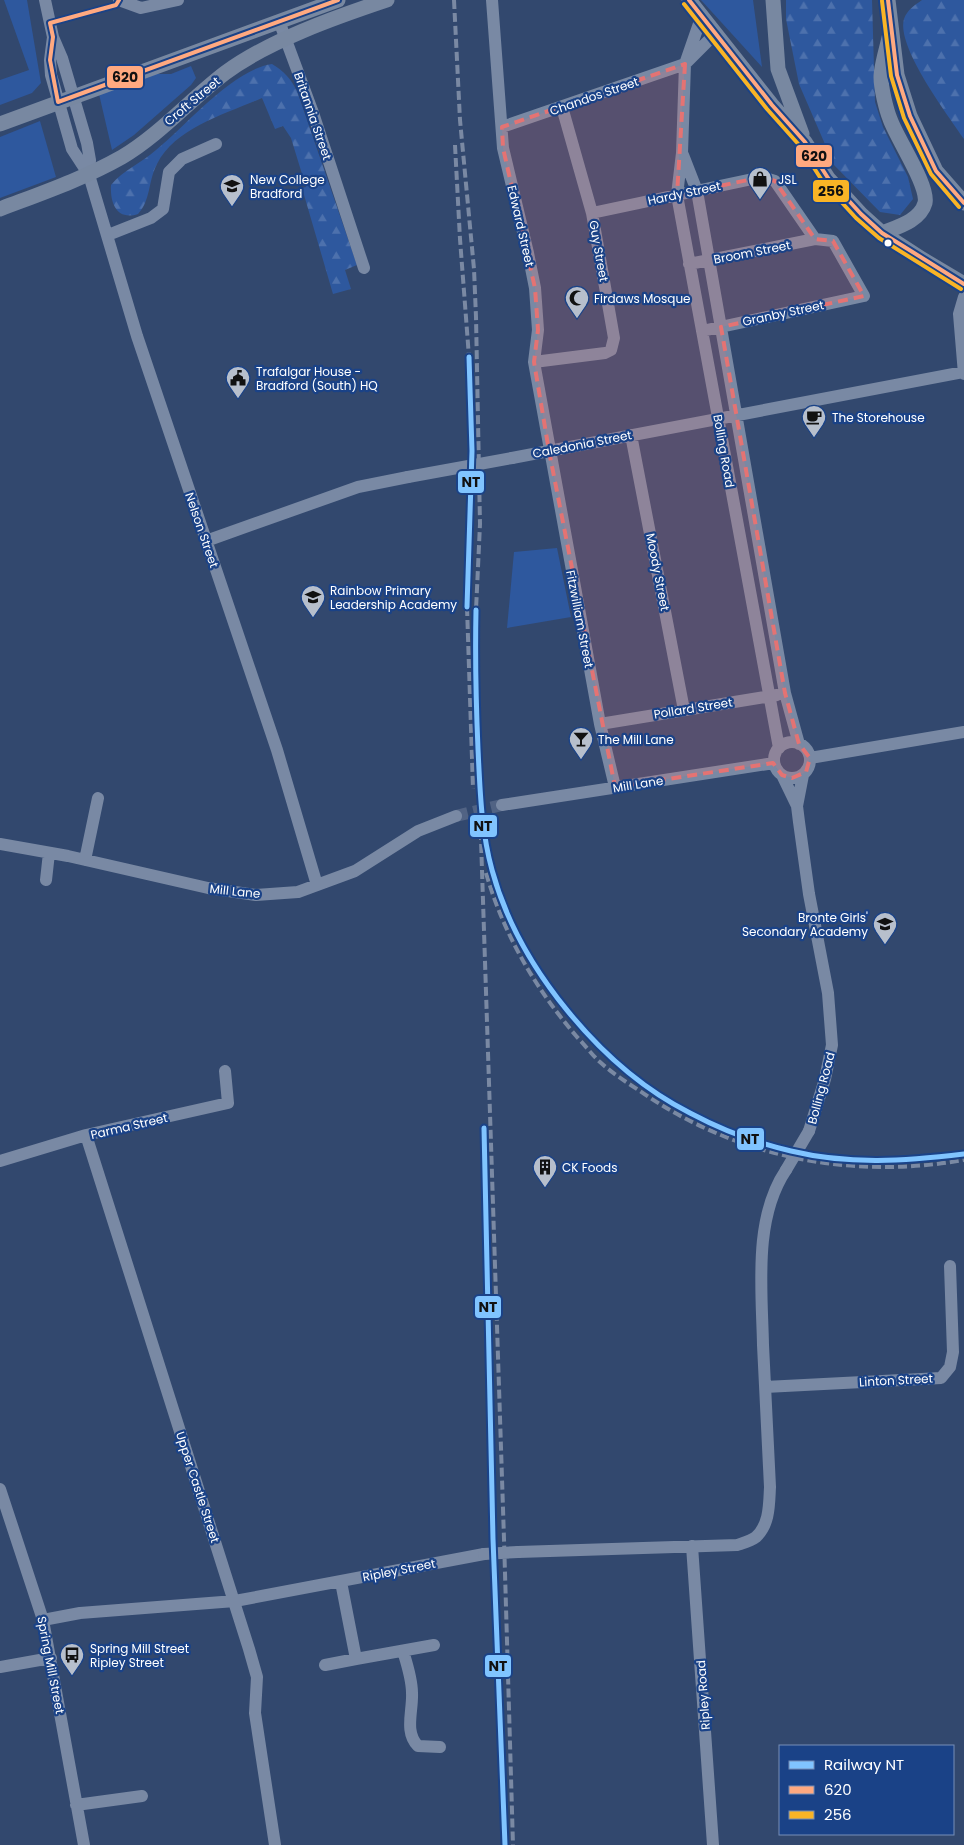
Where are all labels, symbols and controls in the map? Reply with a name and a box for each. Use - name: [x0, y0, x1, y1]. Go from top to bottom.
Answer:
- line badge: 620: [106, 65, 144, 89]
- text: 620: [112, 67, 138, 87]
- street label: Britannia Street: [290, 70, 336, 162]
- street label: Croft Street: [160, 73, 224, 129]
- street label: Chandos Street: [547, 73, 641, 119]
- line badge: 620: [795, 144, 833, 168]
- text: 620: [801, 146, 827, 166]
- shop icon: JSL: [747, 166, 773, 200]
- place label: New College Bradford: [250, 171, 325, 202]
- place label: JSL: [778, 171, 797, 188]
- school or university icon: New College Bradford: [219, 173, 245, 207]
- street label: Hardy Street: [646, 177, 722, 209]
- line badge: 256: [812, 179, 850, 203]
- text: 256: [818, 181, 844, 201]
- street label: Edward Street: [503, 184, 539, 268]
- street label: Guy Street: [585, 219, 613, 283]
- street label: Broom Street: [712, 236, 792, 268]
- unlabelled marker: [883, 238, 893, 248]
- mosque icon: Firdaws Mosque: [564, 285, 590, 319]
- place label: Firdaws Mosque: [594, 290, 691, 307]
- street label: Granby Street: [741, 296, 825, 330]
- place label: Trafalgar House - Bradford (South) HQ: [256, 363, 378, 394]
- public building icon: Trafalgar House - Bradford (South) HQ: [225, 365, 251, 399]
- cafe icon: The Storehouse: [801, 404, 827, 438]
- place label: The Storehouse: [832, 409, 925, 426]
- street label: Bolling Road: [709, 413, 739, 489]
- street label: Caledonia Street: [531, 426, 633, 462]
- line badge: NT: [457, 470, 485, 494]
- text: NT: [462, 472, 480, 492]
- street label: Nelson Street: [181, 490, 223, 570]
- street label: Moody Street: [642, 532, 674, 612]
- street label: Fitzwilliam Street: [562, 569, 598, 669]
- place label: Rainbow Primary Leadership Academy: [330, 582, 457, 613]
- school or university icon: Rainbow Primary Leadership Academy: [300, 584, 326, 618]
- street label: Pollard Street: [652, 693, 734, 723]
- bar icon: The Mill Lane: [568, 726, 594, 760]
- place label: The Mill Lane: [598, 731, 674, 748]
- street label: Mill Lane: [612, 772, 664, 796]
- line badge: NT: [469, 814, 498, 838]
- text: NT: [474, 816, 492, 836]
- street label: Mill Lane: [209, 880, 261, 902]
- place label: Bronte Girls' Secondary Academy: [742, 909, 868, 940]
- school or university icon: Bronte Girls' Secondary Academy: [872, 911, 898, 945]
- street label: Bolling Road: [803, 1050, 839, 1126]
- street label: Parma Street: [89, 1109, 169, 1143]
- line badge: NT: [736, 1127, 765, 1151]
- text: NT: [741, 1129, 759, 1149]
- building icon: CK Foods: [532, 1154, 558, 1188]
- place label: CK Foods: [562, 1159, 617, 1176]
- line badge: NT: [474, 1295, 502, 1319]
- text: NT: [479, 1297, 497, 1317]
- street label: Linton Street: [859, 1370, 933, 1390]
- street label: Upper Castle Street: [172, 1429, 224, 1545]
- street label: Ripley Street: [361, 1555, 437, 1585]
- street label: Spring Mill Street: [33, 1615, 69, 1715]
- place label: Spring Mill Street Ripley Street: [90, 1640, 189, 1671]
- bus stop icon: Spring Mill Street Ripley Street: [59, 1642, 85, 1676]
- line badge: NT: [484, 1654, 512, 1678]
- text: NT: [489, 1656, 507, 1676]
- street label: Ripley Road: [692, 1660, 714, 1730]
- legend: [779, 1745, 954, 1835]
- text: Railway NT: [824, 1754, 904, 1775]
- text: 620: [824, 1779, 852, 1800]
- text: 256: [824, 1804, 852, 1825]

